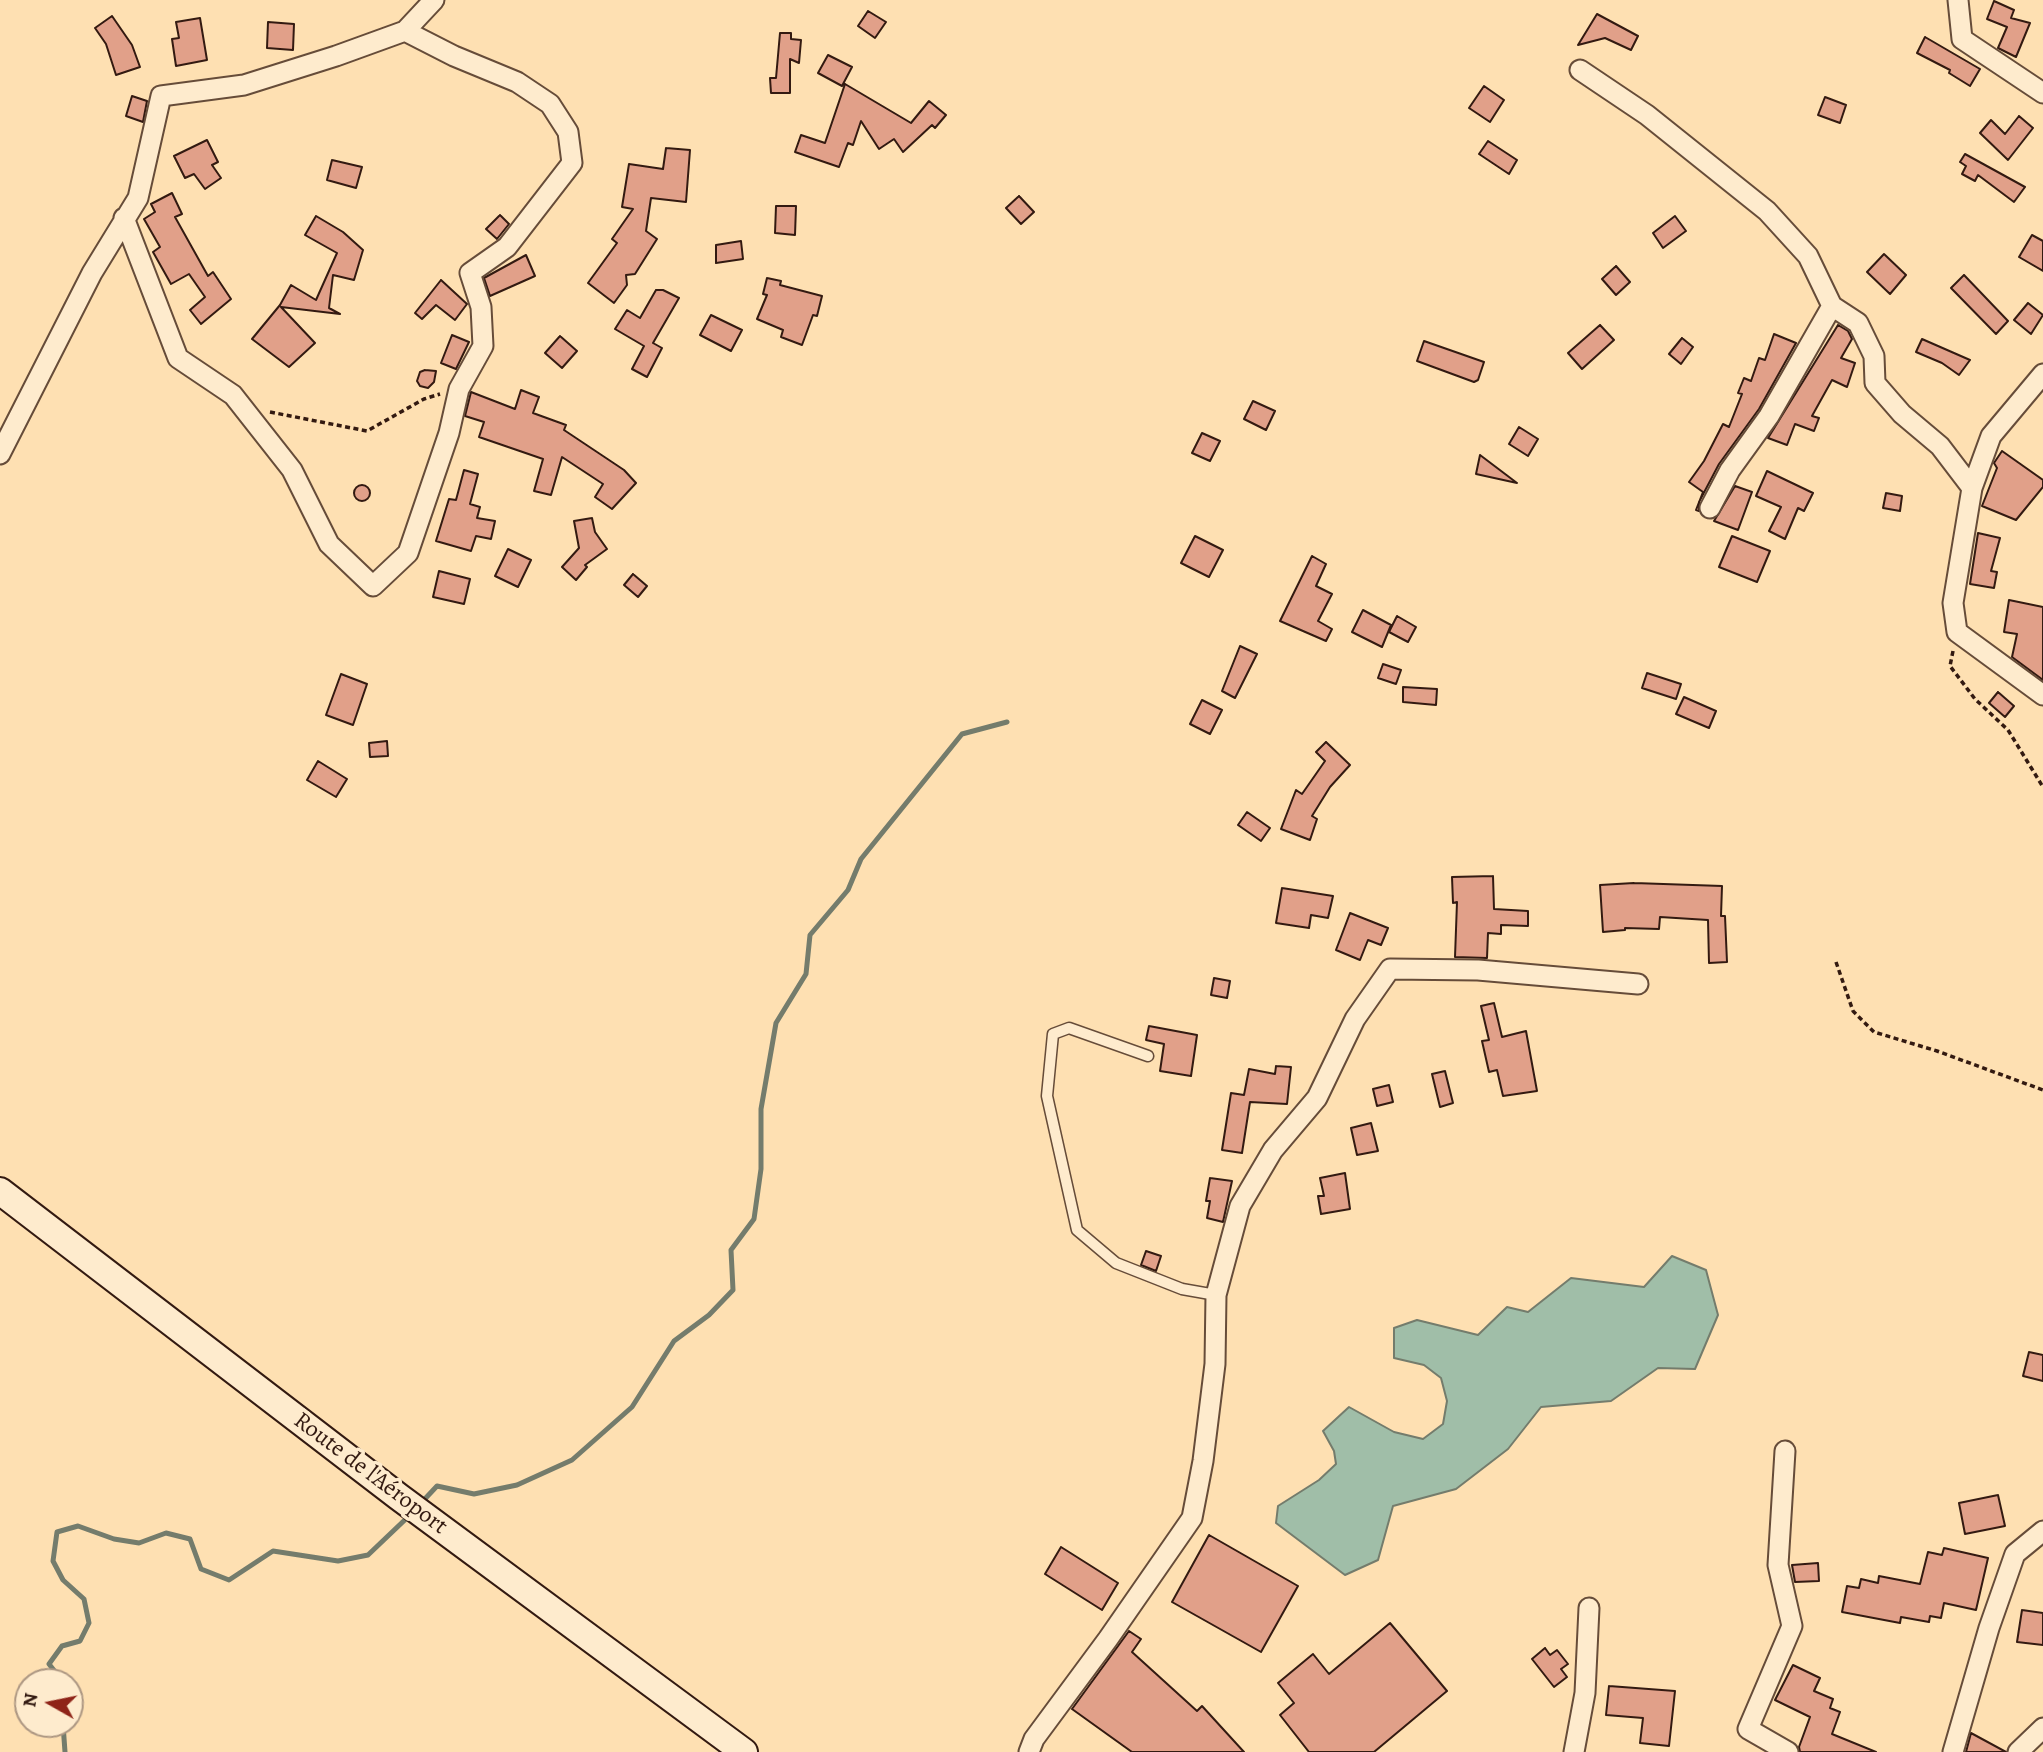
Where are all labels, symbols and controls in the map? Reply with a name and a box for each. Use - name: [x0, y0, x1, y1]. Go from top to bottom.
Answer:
- street label: Route de l'Aéroport: [287, 1407, 453, 1541]
- north arrow: [14, 1668, 84, 1738]
- text: N: [16, 1691, 44, 1709]

